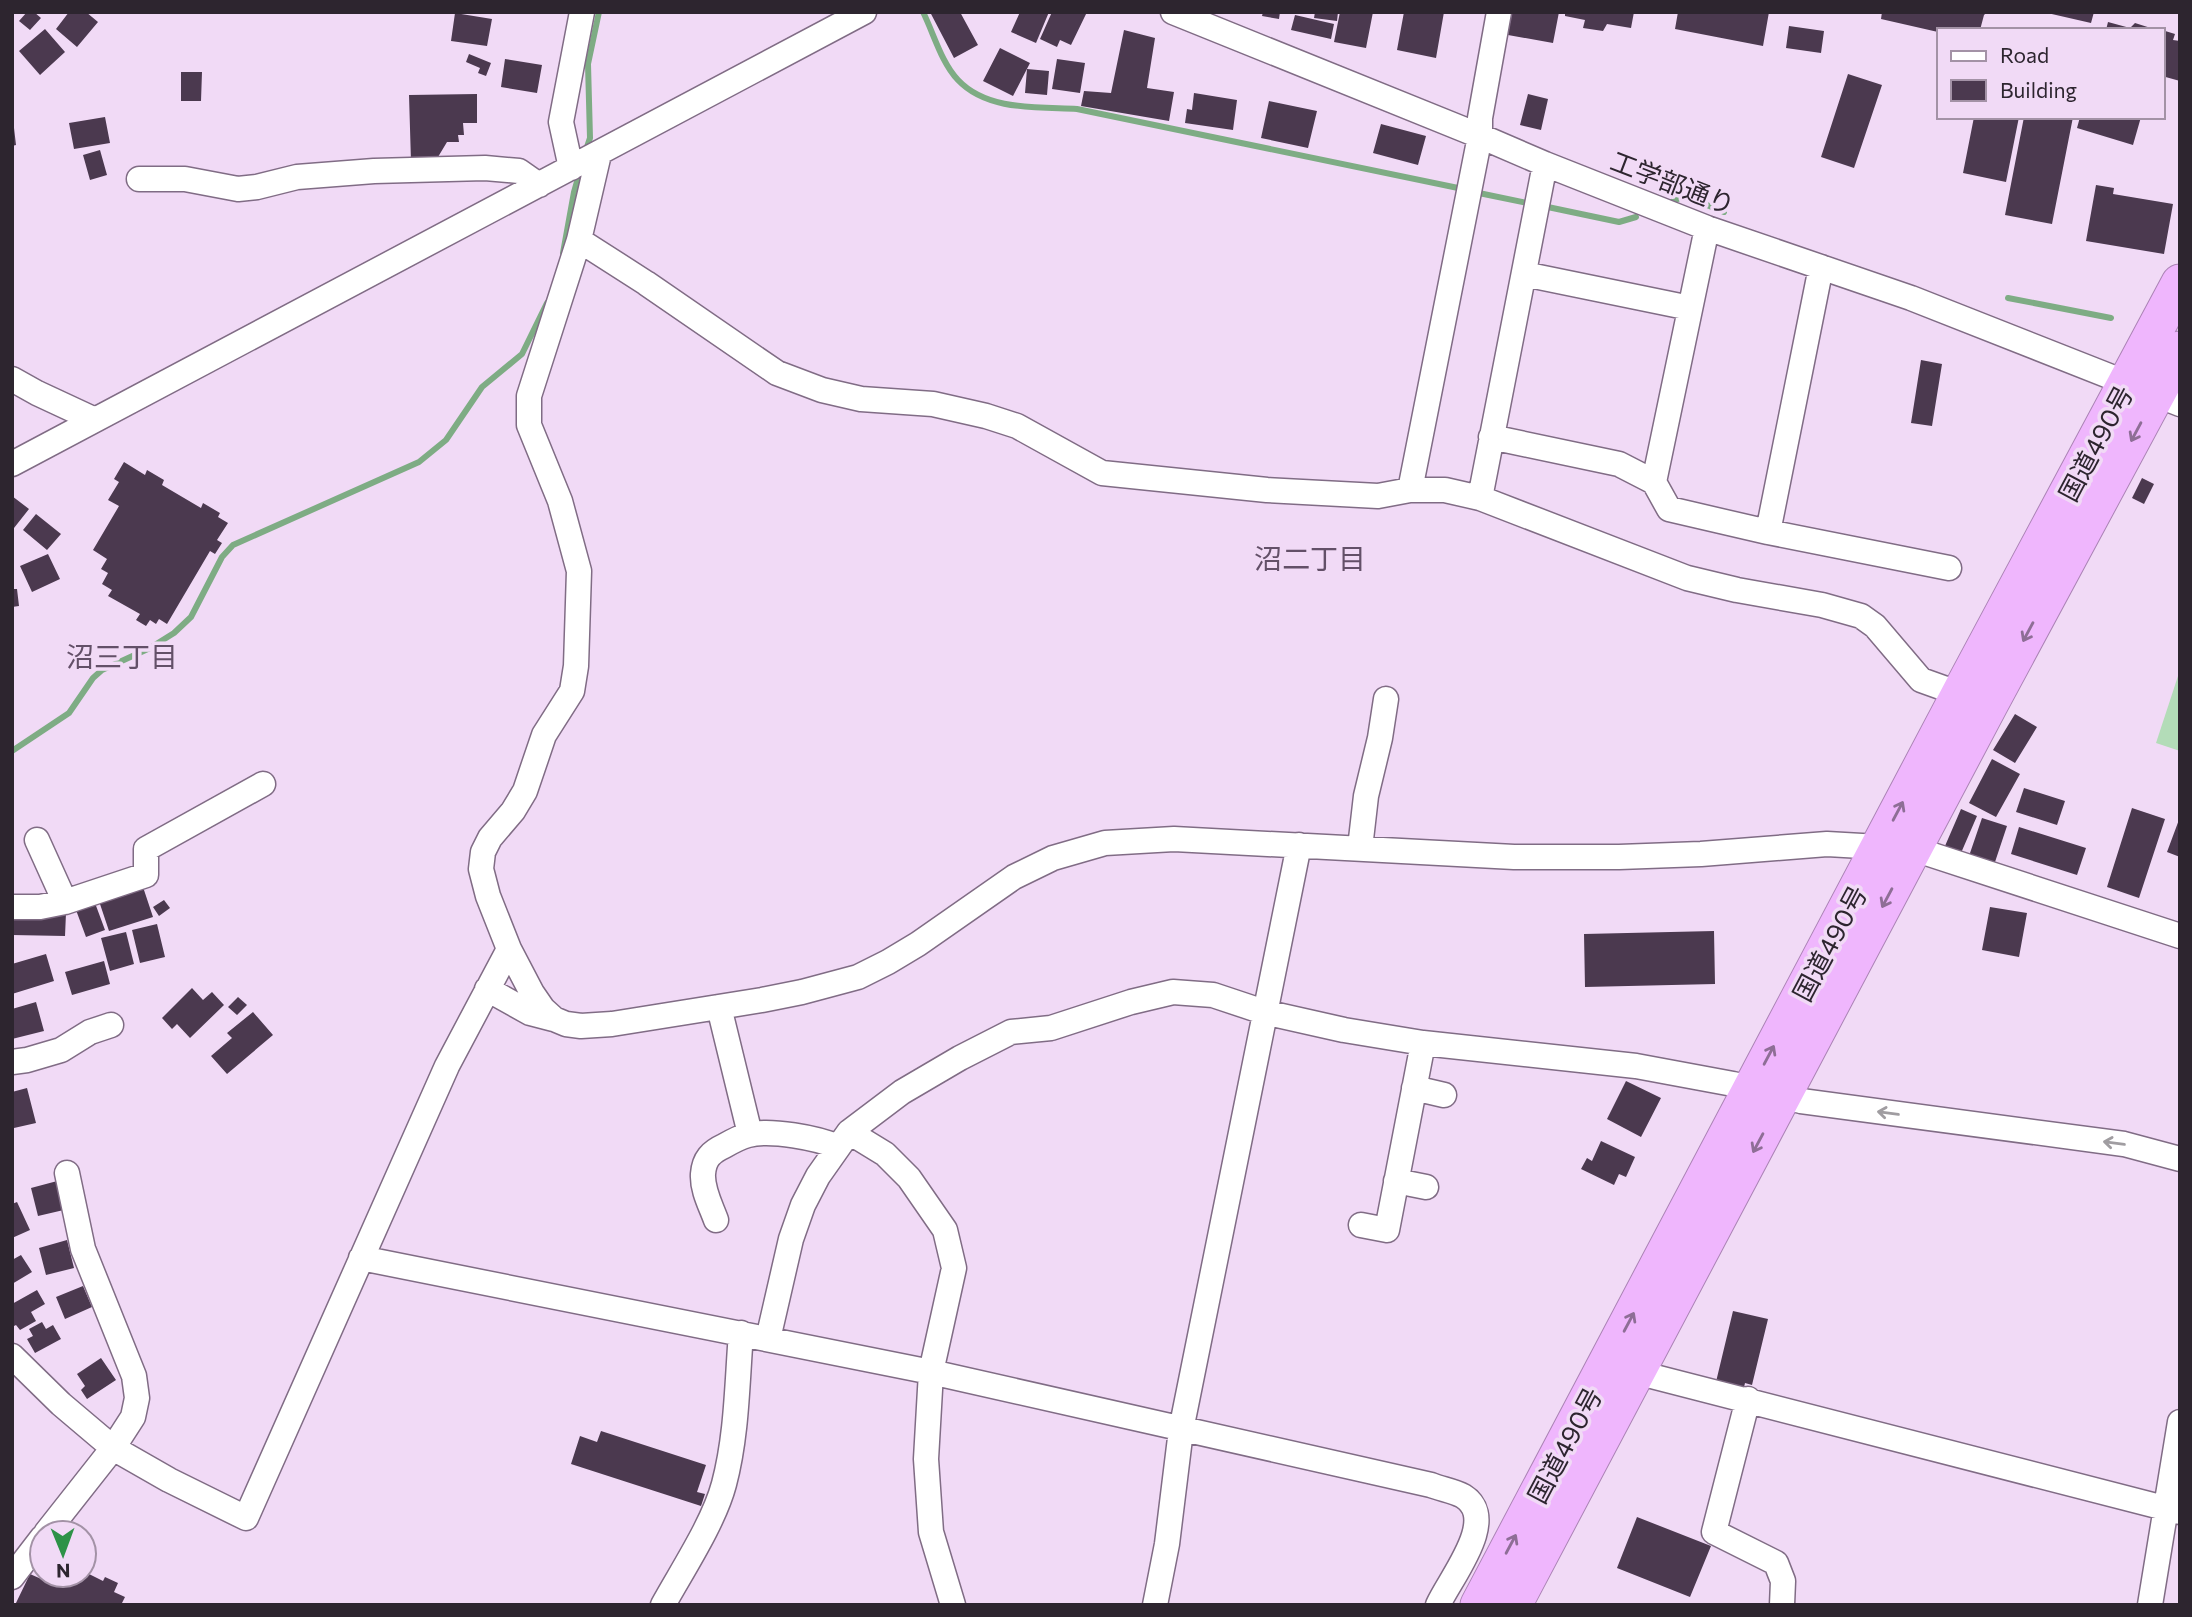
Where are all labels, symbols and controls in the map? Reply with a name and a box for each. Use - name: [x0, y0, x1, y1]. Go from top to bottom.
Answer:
- legend: [1937, 28, 2164, 119]
- text: Road: [2000, 42, 2049, 67]
- text: Building: [2000, 77, 2077, 102]
- street label: 工学部通り: [1607, 144, 1739, 220]
- street label: 国道490号: [2052, 380, 2138, 506]
- one-way arrow: [2129, 421, 2142, 442]
- district label: 沼二丁目: [1254, 541, 1366, 575]
- one-way arrow: [2021, 622, 2035, 642]
- district label: 沼三丁目: [66, 639, 178, 673]
- one-way arrow: [1892, 801, 1906, 822]
- street label: 国道490号: [1786, 880, 1872, 1006]
- one-way arrow: [1880, 888, 1894, 908]
- one-way arrow: [1763, 1046, 1777, 1066]
- one-way arrow: [1877, 1106, 1900, 1119]
- one-way arrow: [1750, 1132, 1764, 1152]
- one-way arrow: [2103, 1136, 2126, 1149]
- one-way arrow: [1623, 1312, 1636, 1333]
- street label: 国道490号: [1521, 1382, 1607, 1508]
- north arrow: [28, 1519, 98, 1589]
- one-way arrow: [1504, 1535, 1518, 1555]
- text: N: [56, 1560, 71, 1583]

